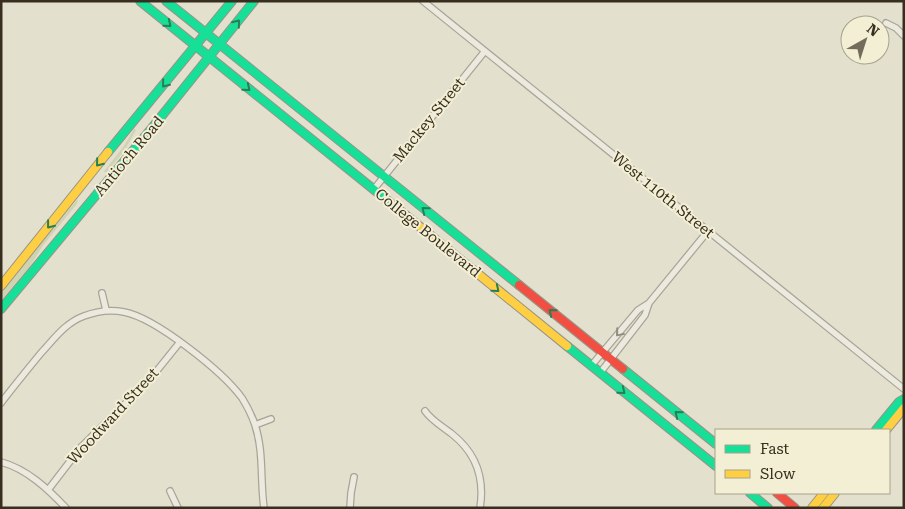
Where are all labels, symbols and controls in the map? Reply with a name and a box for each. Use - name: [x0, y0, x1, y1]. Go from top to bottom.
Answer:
- north arrow: [840, 15, 890, 65]
- one-way arrow: [162, 18, 171, 27]
- one-way arrow: [232, 19, 241, 28]
- text: N: [864, 20, 883, 40]
- street label: Mackey Street: [389, 74, 469, 166]
- one-way arrow: [162, 78, 170, 87]
- one-way arrow: [241, 82, 250, 90]
- street label: Antioch Road: [90, 112, 168, 200]
- street label: West 110th Street: [608, 148, 718, 242]
- one-way arrow: [95, 158, 104, 167]
- street label: College Boulevard: [371, 185, 485, 282]
- one-way arrow: [422, 207, 431, 215]
- one-way arrow: [48, 219, 56, 228]
- one-way arrow: [490, 283, 499, 291]
- one-way arrow: [548, 308, 557, 317]
- one-way arrow: [616, 327, 625, 336]
- street label: Woodward Street: [64, 364, 163, 468]
- one-way arrow: [617, 385, 626, 394]
- one-way arrow: [675, 411, 684, 419]
- legend: [715, 429, 890, 494]
- text: Fast: [760, 440, 790, 458]
- text: Slow: [760, 465, 796, 483]

